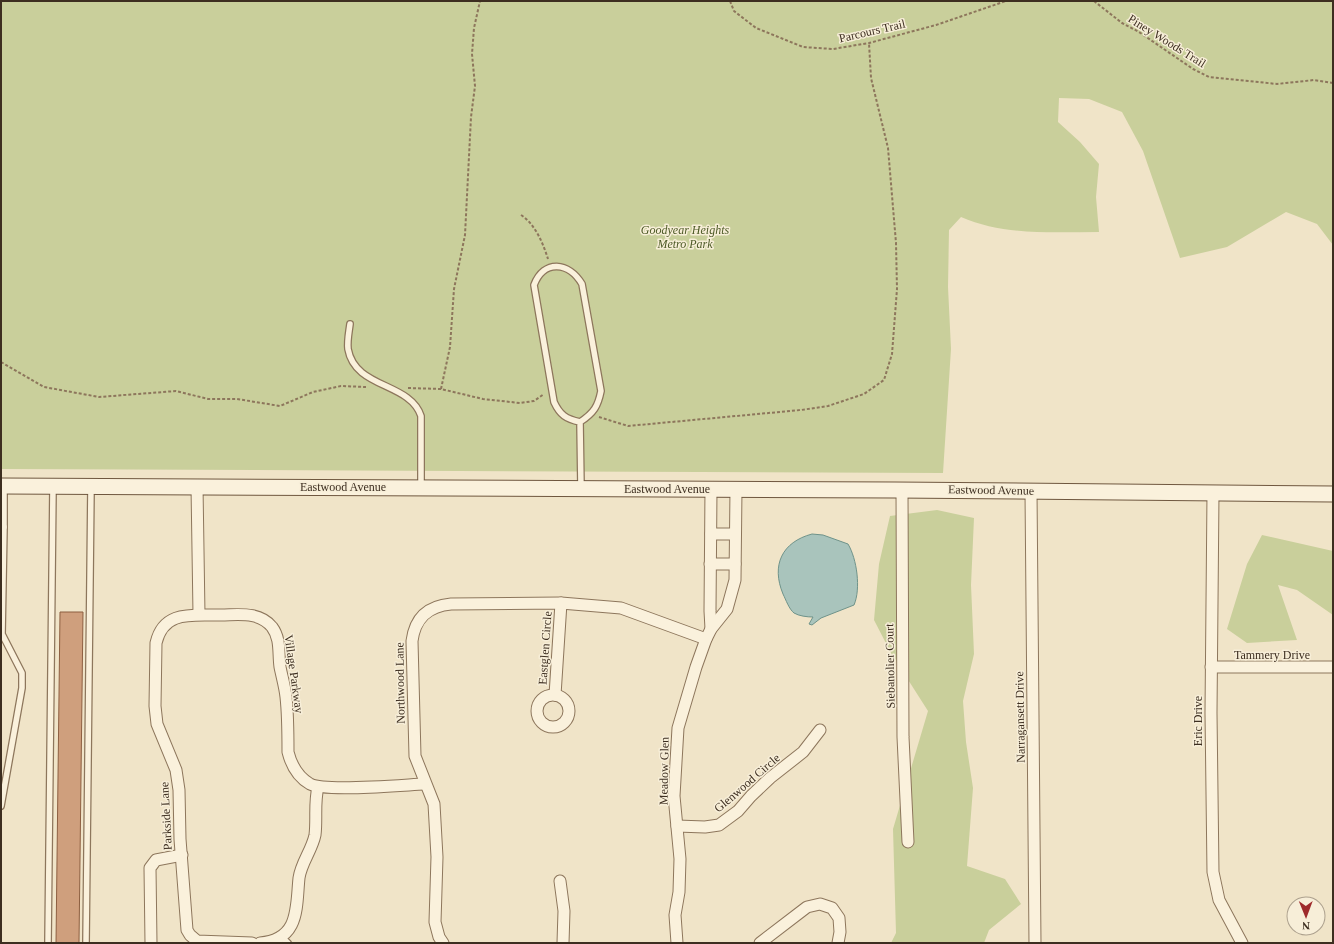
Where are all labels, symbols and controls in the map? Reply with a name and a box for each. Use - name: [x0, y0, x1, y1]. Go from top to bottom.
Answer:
- street label: Piney Woods Trail: [1126, 12, 1209, 71]
- street label: Parcours Trail: [837, 16, 907, 45]
- park label: Goodyear Heights Metro Park: [641, 223, 729, 251]
- street label: Eastwood Avenue: [300, 480, 386, 494]
- street label: Eastwood Avenue: [624, 482, 710, 496]
- street label: Eastwood Avenue: [948, 482, 1034, 498]
- street label: Eastglen Circle: [535, 611, 555, 685]
- street label: Siebanolier Court: [882, 623, 898, 709]
- street label: Village Parkway: [282, 634, 306, 714]
- street label: Northwood Lane: [392, 642, 408, 724]
- street label: Tammery Drive: [1234, 648, 1310, 662]
- street label: Narragansett Drive: [1012, 671, 1028, 763]
- street label: Eric Drive: [1191, 696, 1205, 746]
- street label: Meadow Glen: [656, 737, 672, 805]
- street label: Glenwood Circle: [711, 751, 783, 815]
- street label: Parkside Lane: [157, 782, 175, 850]
- north arrow: [1286, 896, 1326, 936]
- text: N: [1302, 920, 1310, 932]

